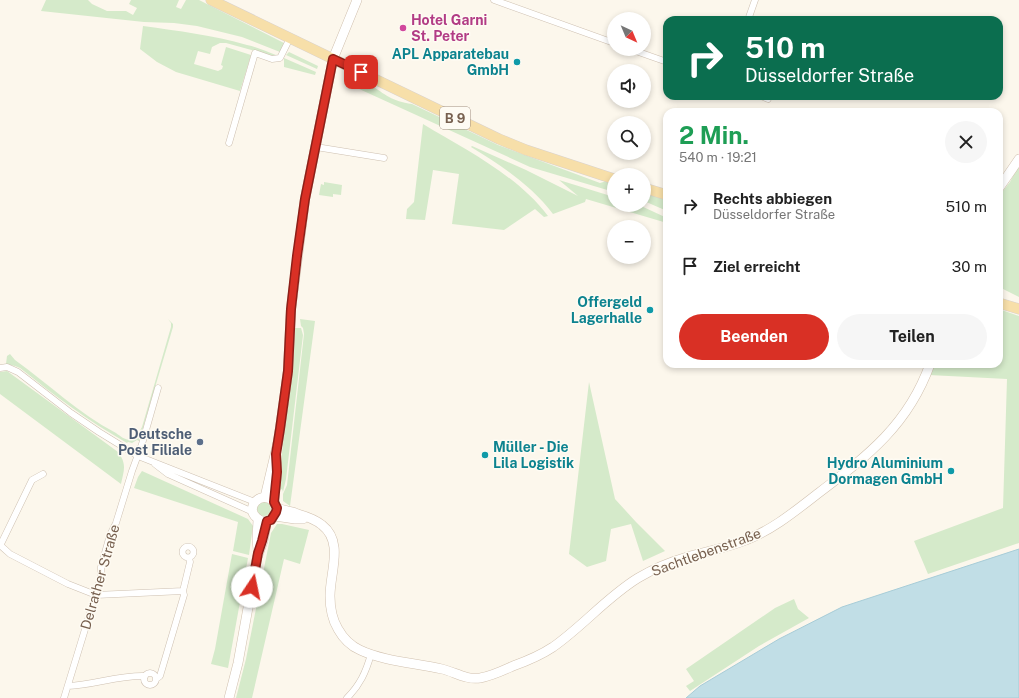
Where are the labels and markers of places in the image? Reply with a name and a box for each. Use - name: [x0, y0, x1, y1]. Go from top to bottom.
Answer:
- place label: Hotel Garni St. Peter: [411, 12, 487, 44]
- marker: Hotel Garni St. Peter: [398, 23, 408, 33]
- place label: APL Apparatebau GmbH: [392, 46, 509, 78]
- pin: [344, 55, 378, 89]
- marker: APL Apparatebau GmbH: [512, 57, 522, 67]
- place label: Offergeld Lagerhalle: [571, 294, 642, 326]
- marker: Offergeld Lagerhalle: [645, 305, 655, 315]
- place label: Deutsche Post Filiale: [118, 426, 192, 458]
- marker: Deutsche Post Filiale: [195, 437, 205, 447]
- place label: Müller - Die Lila Logistik: [493, 439, 574, 471]
- marker: Müller - Die Lila Logistik: [480, 450, 490, 460]
- place label: Hydro Aluminium Dormagen GmbH: [827, 455, 943, 487]
- marker: Hydro Aluminium Dormagen GmbH: [946, 466, 956, 476]

